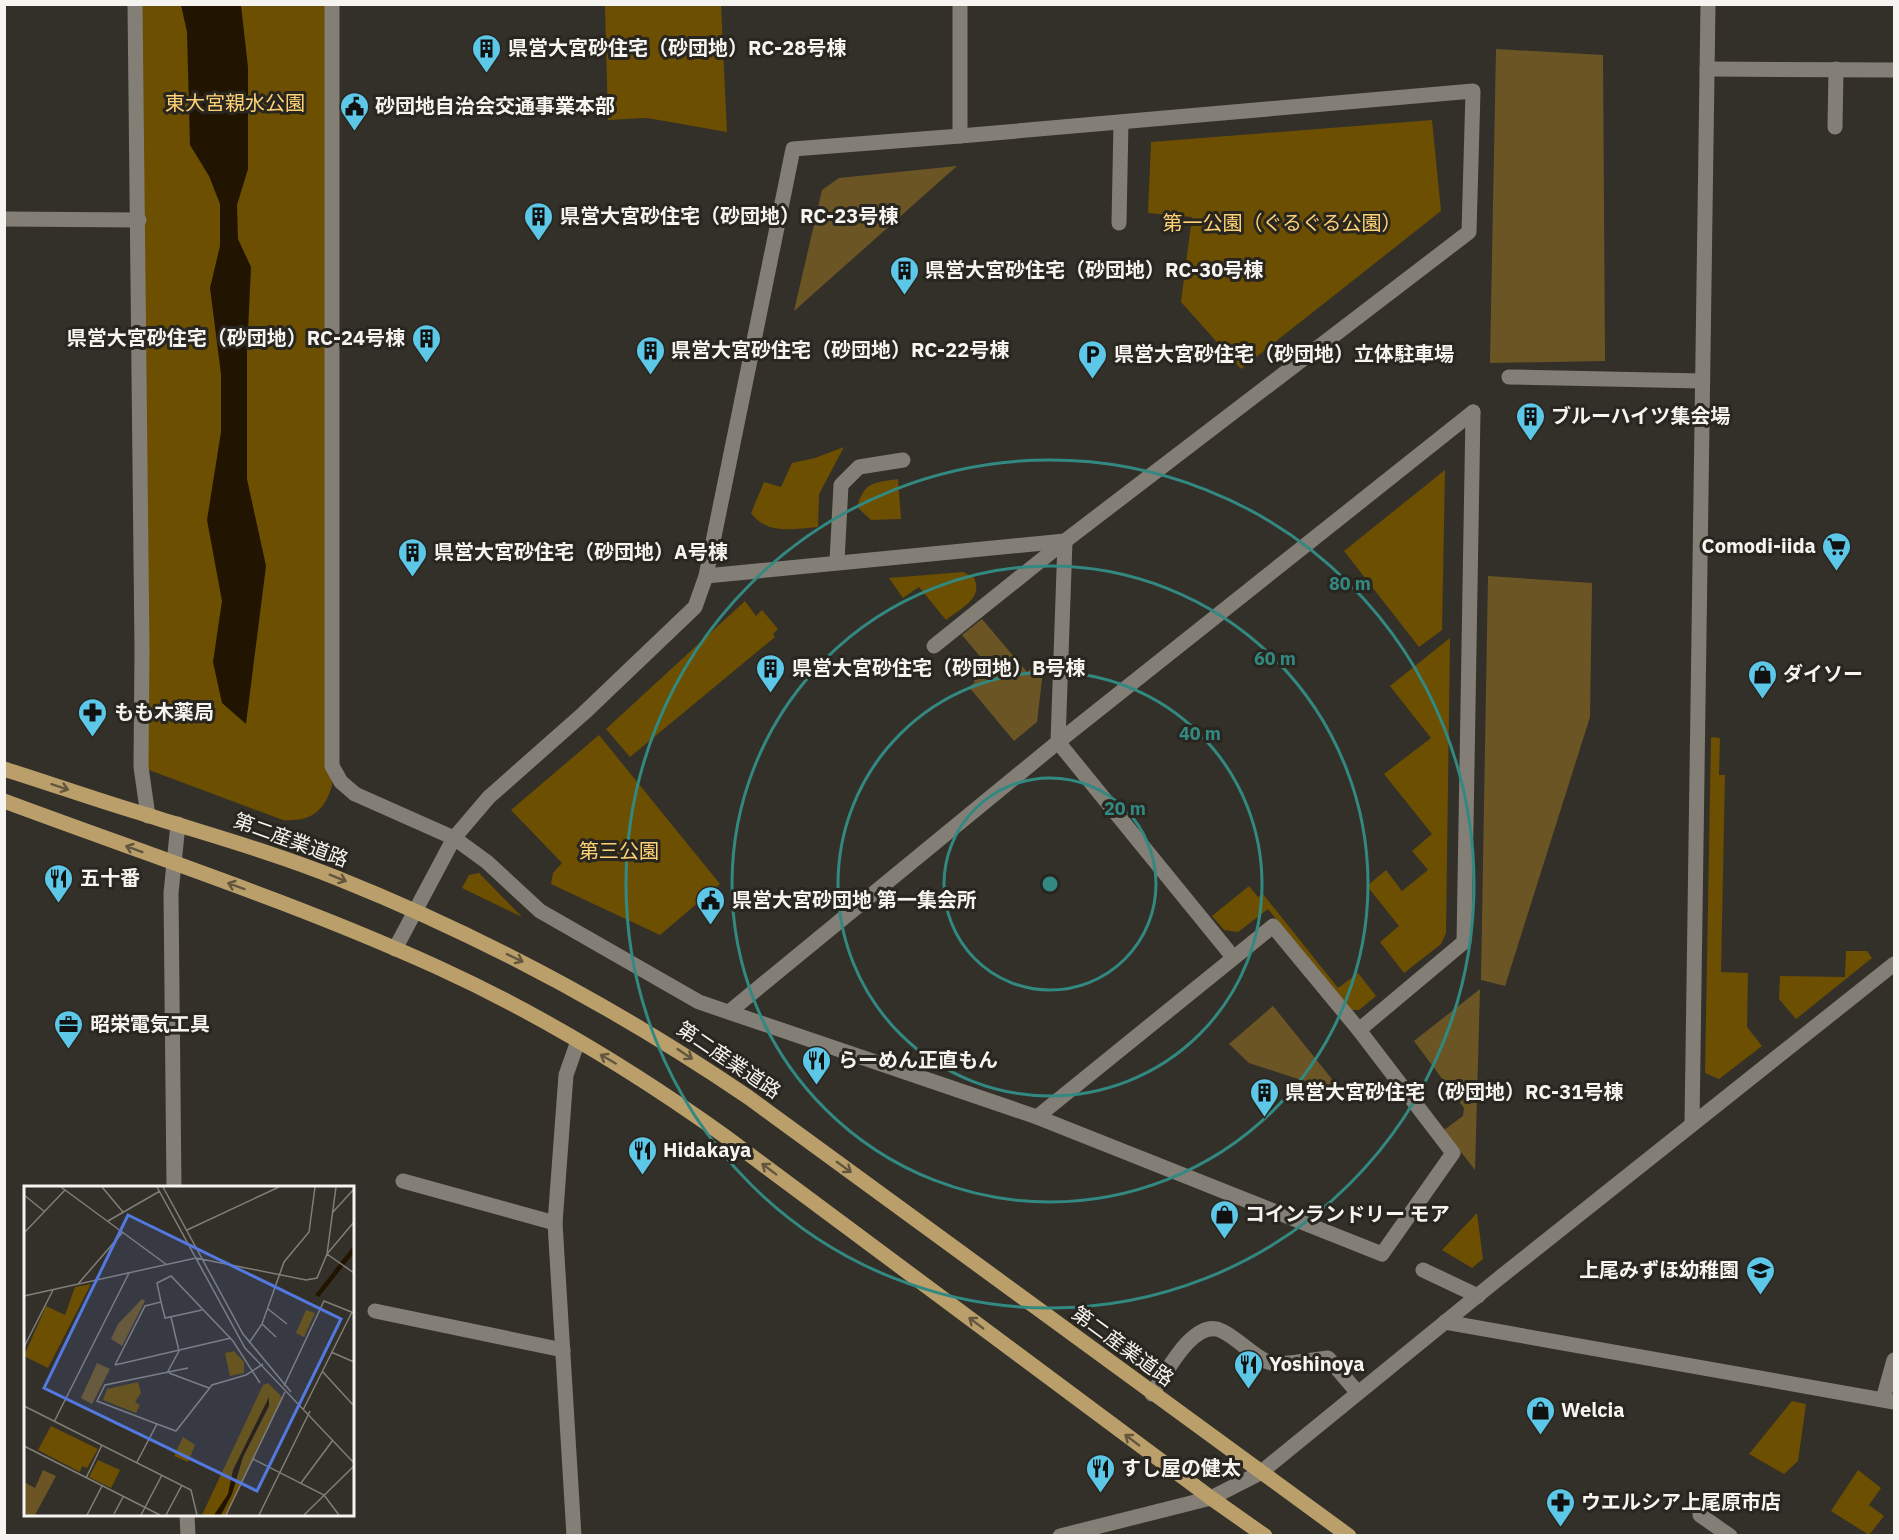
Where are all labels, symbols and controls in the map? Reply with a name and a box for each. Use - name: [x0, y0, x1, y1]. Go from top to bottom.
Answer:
- building icon: 県営大宮砂住宅（砂団地）RC-28号棟: [471, 32, 503, 74]
- place label: 県営大宮砂住宅（砂団地）RC-28号棟: [508, 34, 846, 61]
- park label: 東大宮親水公園: [165, 89, 305, 116]
- public building icon: 砂団地自治会交通事業本部: [338, 90, 370, 132]
- place label: 砂団地自治会交通事業本部: [375, 92, 615, 119]
- building icon: 県営大宮砂住宅（砂団地）RC-23号棟: [523, 200, 555, 242]
- place label: 県営大宮砂住宅（砂団地）RC-23号棟: [560, 202, 898, 229]
- park label: 第一公園（ぐるぐる公園）: [1162, 209, 1402, 236]
- building icon: 県営大宮砂住宅（砂団地）RC-30号棟: [888, 254, 920, 296]
- place label: 県営大宮砂住宅（砂団地）RC-30号棟: [925, 256, 1263, 283]
- building icon: 県営大宮砂住宅（砂団地）RC-24号棟: [410, 322, 442, 364]
- place label: 県営大宮砂住宅（砂団地）RC-24号棟: [67, 324, 405, 351]
- building icon: 県営大宮砂住宅（砂団地）RC-22号棟: [634, 334, 666, 376]
- place label: 県営大宮砂住宅（砂団地）RC-22号棟: [671, 336, 1009, 363]
- parking icon: 県営大宮砂住宅（砂団地）立体駐車場: [1077, 338, 1109, 380]
- place label: 県営大宮砂住宅（砂団地）立体駐車場: [1114, 340, 1454, 367]
- building icon: ブルーハイツ集会場: [1514, 400, 1546, 442]
- place label: ブルーハイツ集会場: [1551, 402, 1730, 429]
- supermarket icon: Comodi-iida: [1821, 530, 1853, 572]
- place label: Comodi-iida: [1702, 532, 1816, 559]
- building icon: 県営大宮砂住宅（砂団地）A号棟: [397, 536, 429, 578]
- place label: 県営大宮砂住宅（砂団地）A号棟: [434, 538, 728, 565]
- text: 80 m: [1329, 572, 1371, 595]
- text: 60 m: [1254, 647, 1296, 670]
- building icon: 県営大宮砂住宅（砂団地）B号棟: [755, 652, 787, 694]
- place label: 県営大宮砂住宅（砂団地）B号棟: [792, 654, 1085, 681]
- shop icon: ダイソー: [1746, 658, 1778, 700]
- place label: ダイソー: [1783, 660, 1863, 687]
- pharmacy icon: もも木薬局: [77, 696, 109, 738]
- place label: もも木薬局: [114, 698, 214, 725]
- text: 40 m: [1179, 722, 1221, 745]
- one-way arrow: [50, 782, 69, 793]
- text: 20 m: [1104, 797, 1146, 820]
- street label: 第二産業道路: [230, 806, 352, 873]
- park label: 第三公園: [579, 837, 659, 864]
- one-way arrow: [125, 843, 144, 854]
- restaurant icon: 五十番: [43, 862, 75, 904]
- place label: 五十番: [80, 864, 140, 891]
- one-way arrow: [328, 873, 346, 884]
- centre of rings: [1040, 874, 1060, 894]
- one-way arrow: [227, 880, 246, 891]
- public building icon: 県営大宮砂団地 第一集会所: [695, 884, 727, 926]
- place label: 県営大宮砂団地 第一集会所: [732, 886, 977, 913]
- one-way arrow: [506, 953, 524, 965]
- office icon: 昭栄電気工具: [53, 1008, 85, 1050]
- place label: 昭栄電気工具: [90, 1010, 210, 1037]
- street label: 第二産業道路: [672, 1015, 787, 1104]
- restaurant icon: らーめん正直もん: [801, 1044, 833, 1086]
- place label: らーめん正直もん: [838, 1046, 998, 1073]
- one-way arrow: [676, 1048, 693, 1060]
- one-way arrow: [600, 1053, 618, 1064]
- building icon: 県営大宮砂住宅（砂団地）RC-31号棟: [1248, 1076, 1280, 1118]
- place label: 県営大宮砂住宅（砂団地）RC-31号棟: [1285, 1078, 1623, 1105]
- restaurant icon: Hidakaya: [626, 1134, 658, 1176]
- place label: Hidakaya: [663, 1136, 751, 1163]
- one-way arrow: [835, 1161, 851, 1174]
- one-way arrow: [761, 1163, 777, 1176]
- inset map: [24, 1186, 354, 1516]
- shop icon: コインランドリー モア: [1208, 1198, 1240, 1240]
- place label: コインランドリー モア: [1245, 1200, 1450, 1227]
- school or university icon: 上尾みずほ幼稚園: [1744, 1254, 1776, 1296]
- place label: 上尾みずほ幼稚園: [1579, 1256, 1739, 1283]
- street label: 第二産業道路: [1067, 1299, 1180, 1392]
- one-way arrow: [968, 1317, 984, 1330]
- restaurant icon: Yoshinoya: [1232, 1348, 1264, 1390]
- place label: Yoshinoya: [1269, 1350, 1365, 1377]
- shop icon: Welcia: [1524, 1394, 1556, 1436]
- place label: Welcia: [1561, 1396, 1625, 1423]
- one-way arrow: [1125, 1434, 1141, 1446]
- restaurant icon: すし屋の健太: [1084, 1452, 1116, 1494]
- place label: すし屋の健太: [1121, 1454, 1241, 1481]
- pharmacy icon: ウエルシア上尾原市店: [1544, 1486, 1576, 1528]
- place label: ウエルシア上尾原市店: [1581, 1488, 1781, 1515]

